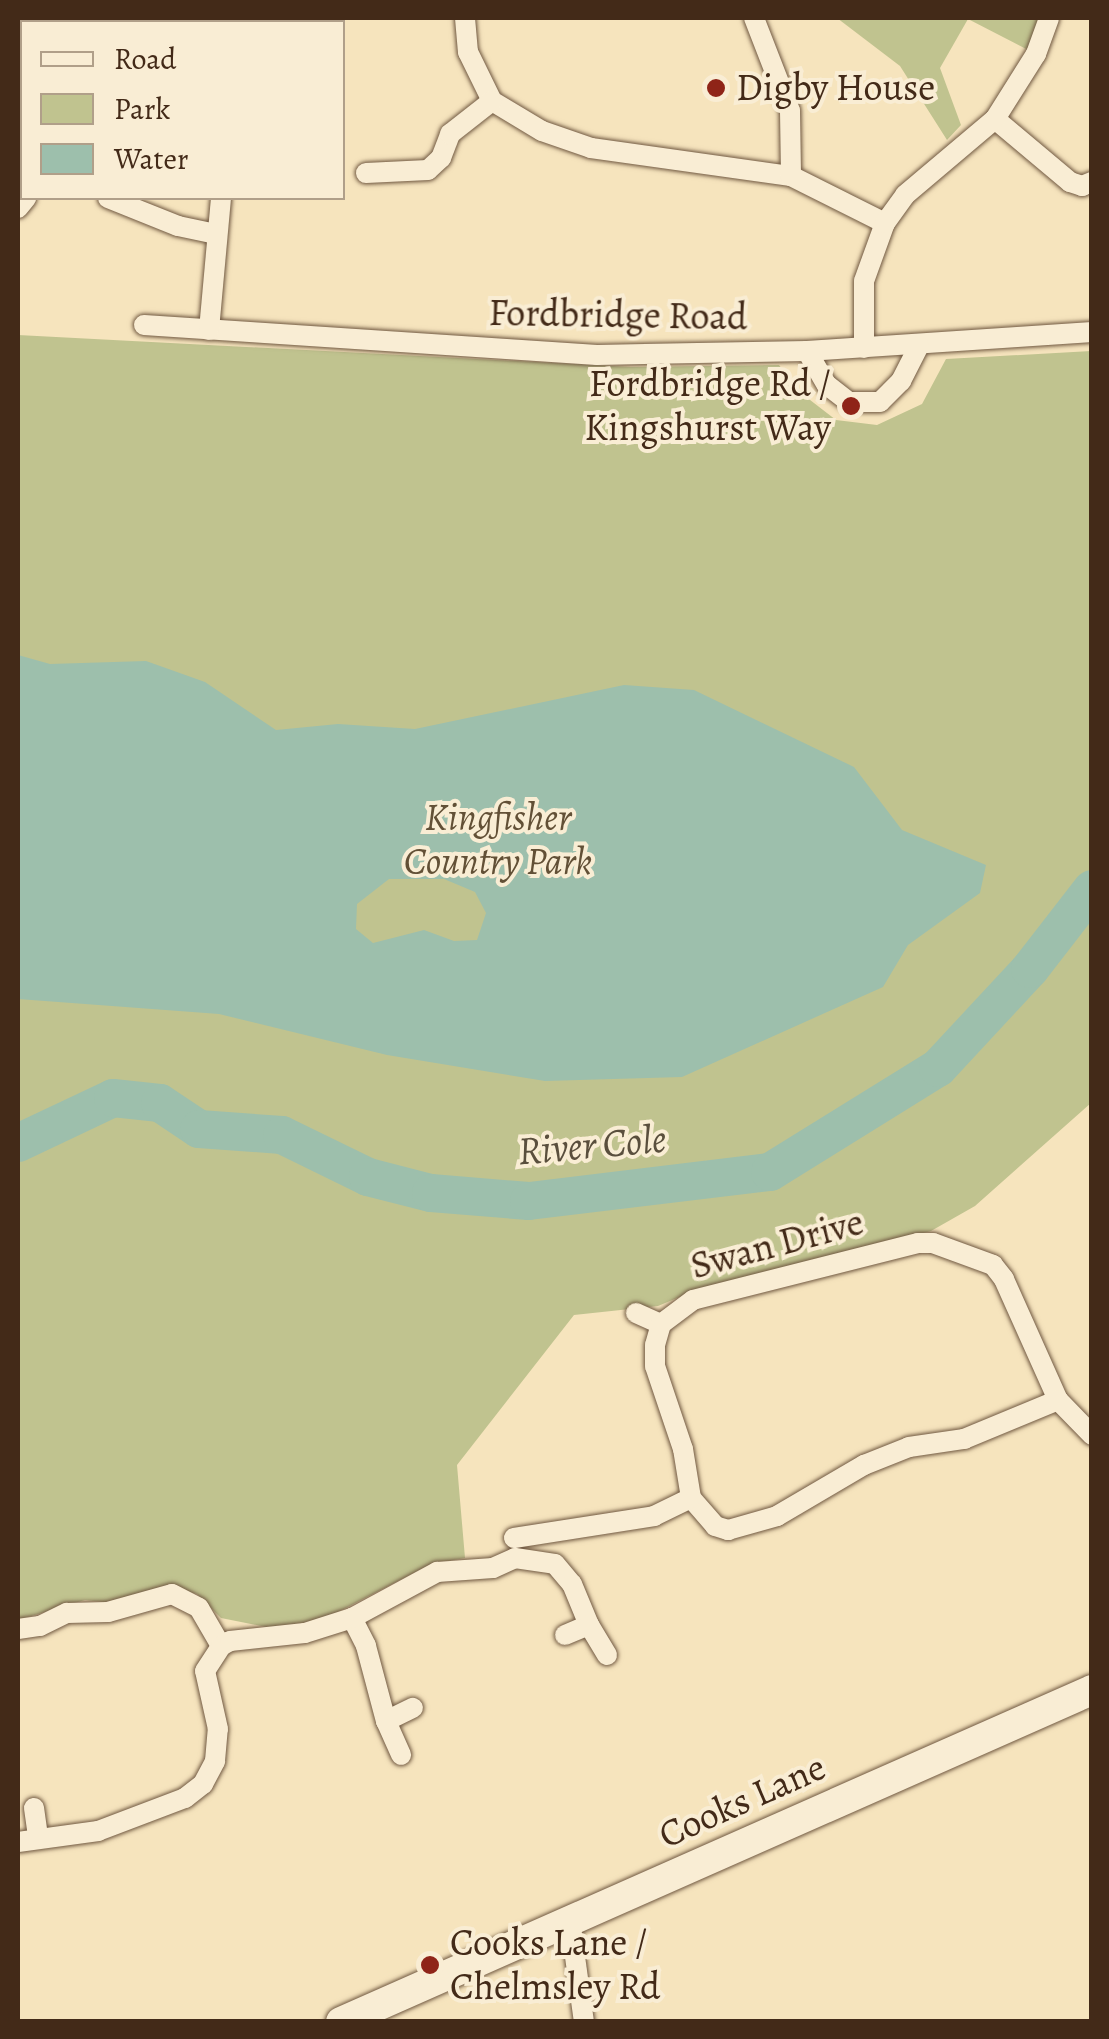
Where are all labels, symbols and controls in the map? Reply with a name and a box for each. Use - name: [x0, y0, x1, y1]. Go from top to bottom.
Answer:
- legend: [20, 20, 345, 200]
- text: Road: [114, 39, 176, 79]
- place label: Digby House: [736, 65, 935, 111]
- marker: Digby House: [705, 77, 727, 99]
- text: Park: [114, 89, 170, 129]
- text: Water: [114, 139, 188, 179]
- street label: Fordbridge Road: [488, 290, 748, 340]
- place label: Fordbridge Rd / Kingshurst Way: [584, 361, 831, 450]
- marker: Fordbridge Rd / Kingshurst Way: [840, 395, 862, 417]
- park label: Kingfisher Country Park: [404, 795, 592, 884]
- water label: River Cole: [516, 1115, 668, 1175]
- street label: Swan Drive: [686, 1199, 868, 1289]
- street label: Cooks Lane: [652, 1744, 832, 1858]
- place label: Cooks Lane / Chelmsley Rd: [450, 1920, 661, 2010]
- marker: Cooks Lane / Chelmsley Rd: [419, 1954, 441, 1976]

